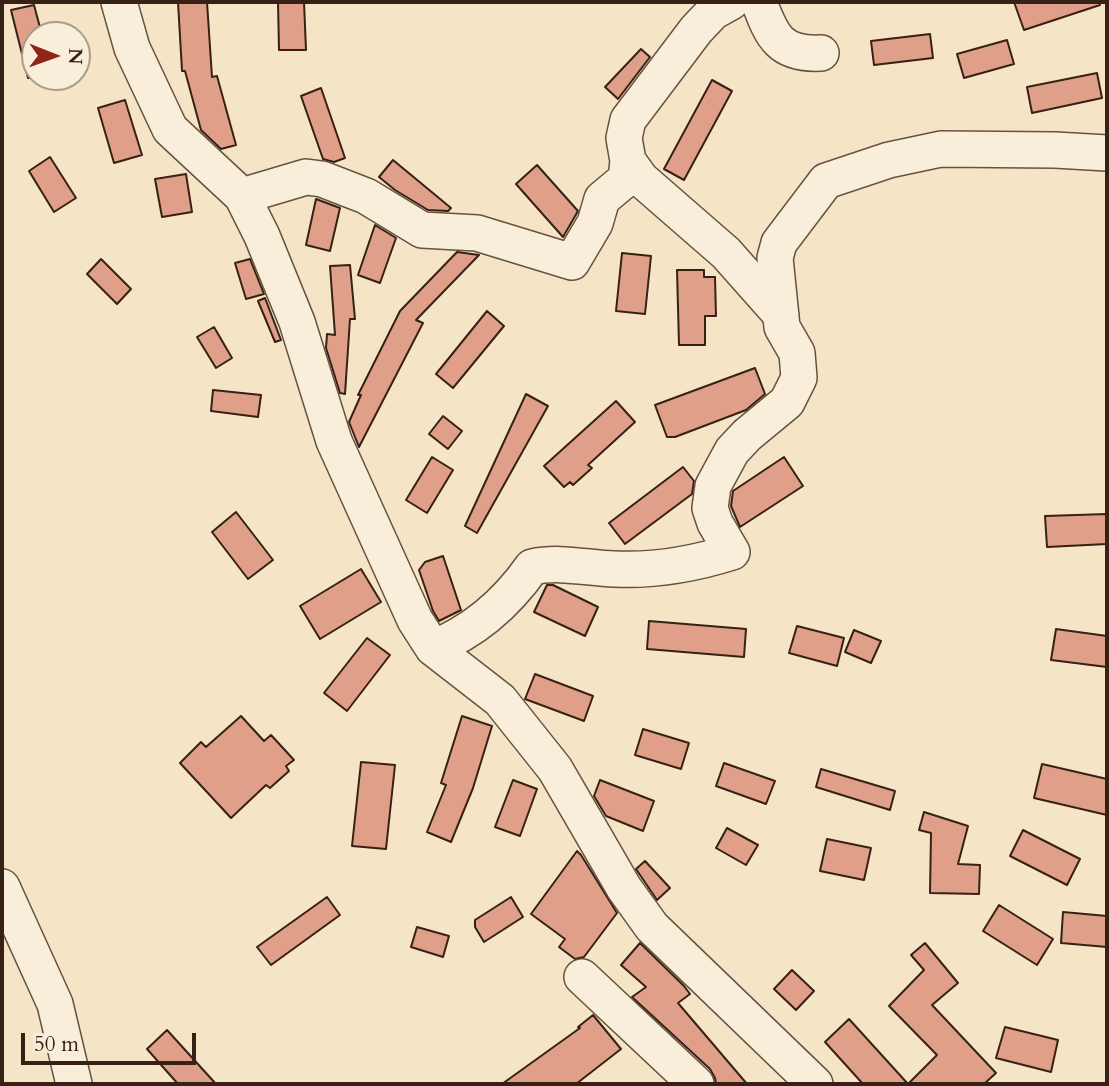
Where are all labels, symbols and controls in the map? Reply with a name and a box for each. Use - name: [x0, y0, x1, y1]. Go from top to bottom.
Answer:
- north arrow: [21, 21, 91, 91]
- text: N: [62, 48, 88, 65]
- scale bar: [24, 1020, 200, 1064]
- text: 50 m: [34, 1030, 79, 1059]

